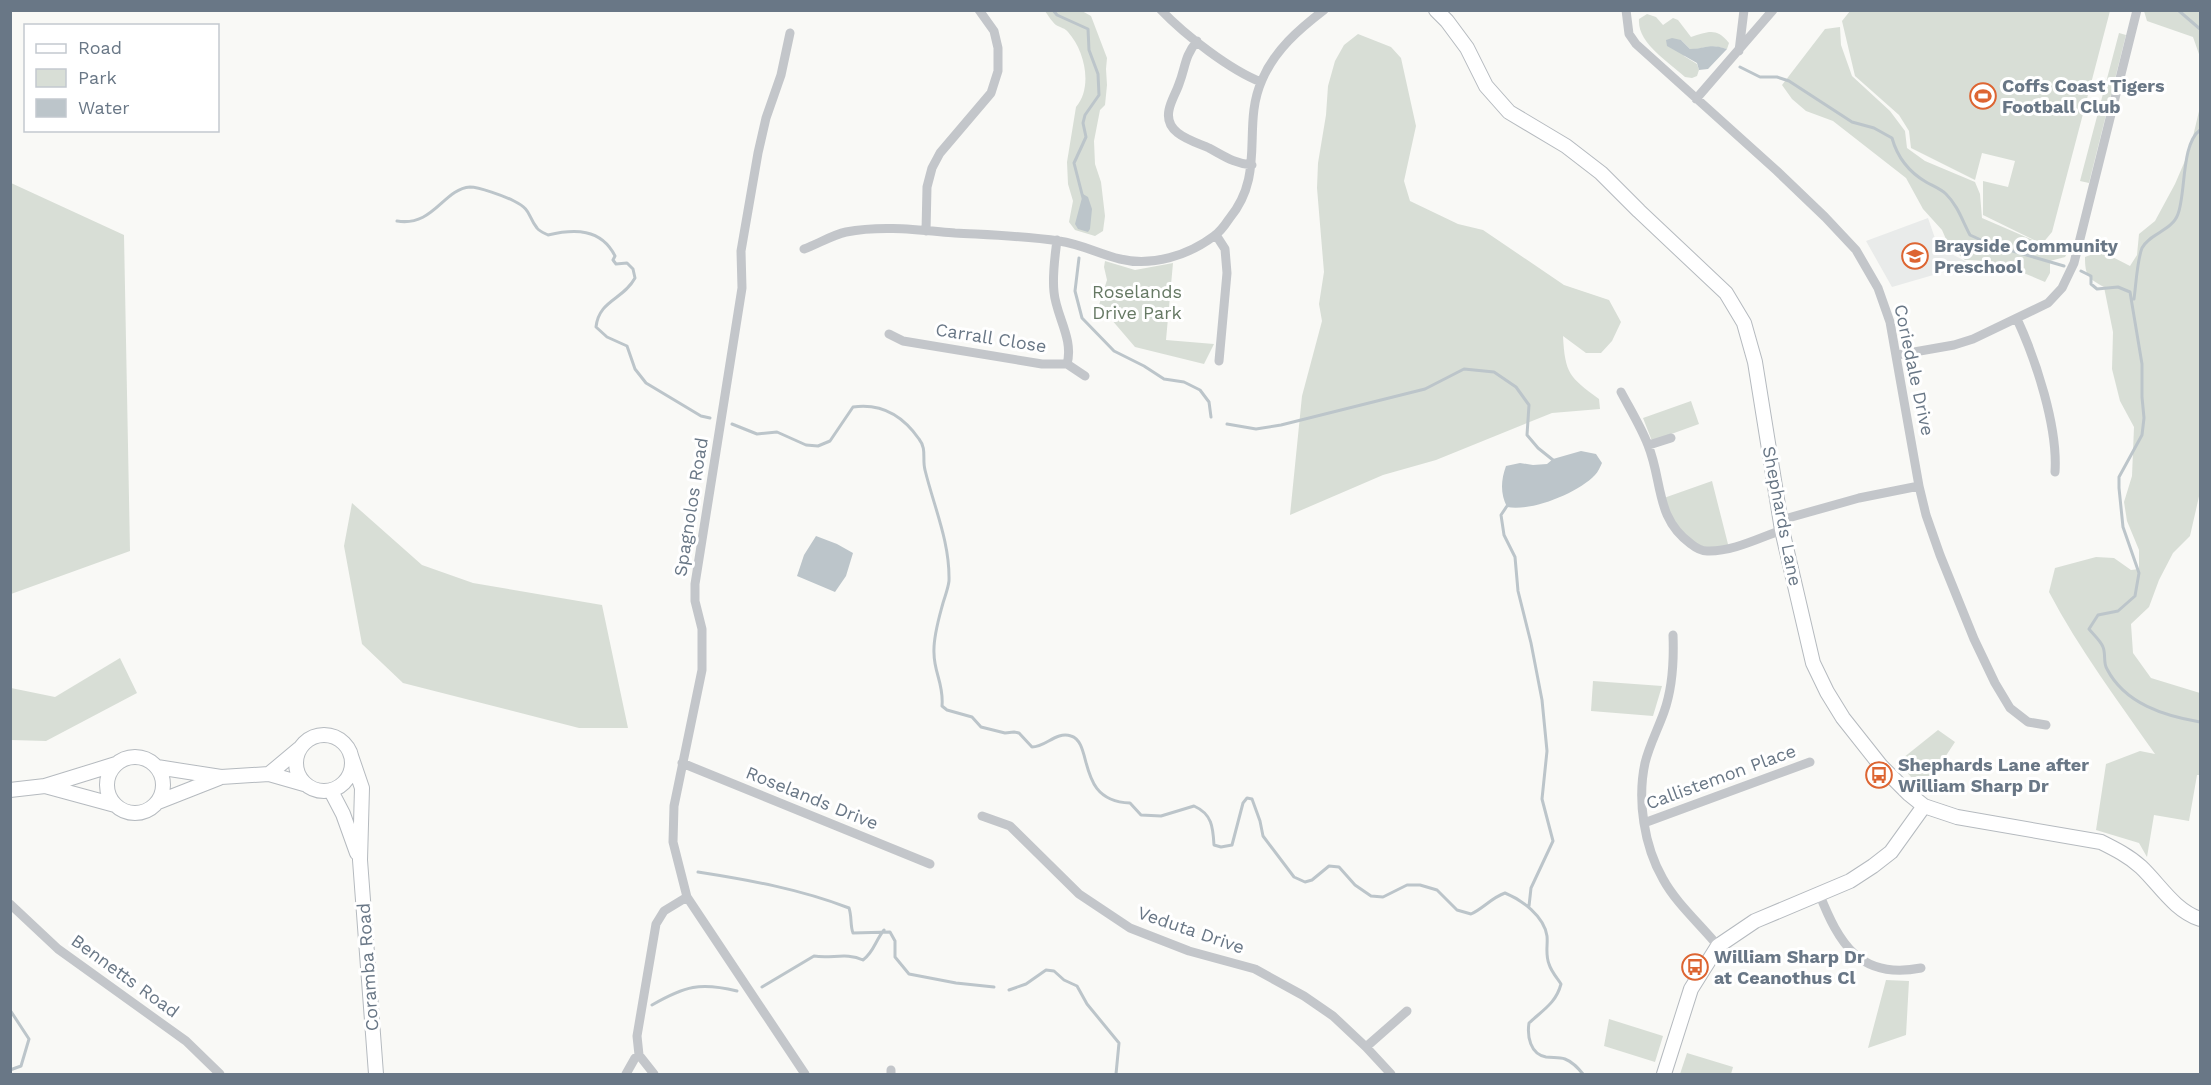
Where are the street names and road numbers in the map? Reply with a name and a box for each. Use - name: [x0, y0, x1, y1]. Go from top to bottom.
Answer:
- street label: Coriedale Drive: [1890, 302, 1939, 438]
- street label: Carrall Close: [934, 318, 1048, 357]
- street label: Spagnolos Road: [669, 436, 712, 578]
- street label: Shephards Lane: [1759, 444, 1806, 588]
- street label: Callistemon Place: [1643, 740, 1799, 813]
- street label: Roselands Drive: [743, 761, 881, 834]
- street label: Veduta Drive: [1135, 901, 1247, 958]
- street label: Coramba Road: [353, 902, 382, 1032]
- street label: Bennetts Road: [67, 929, 183, 1022]

